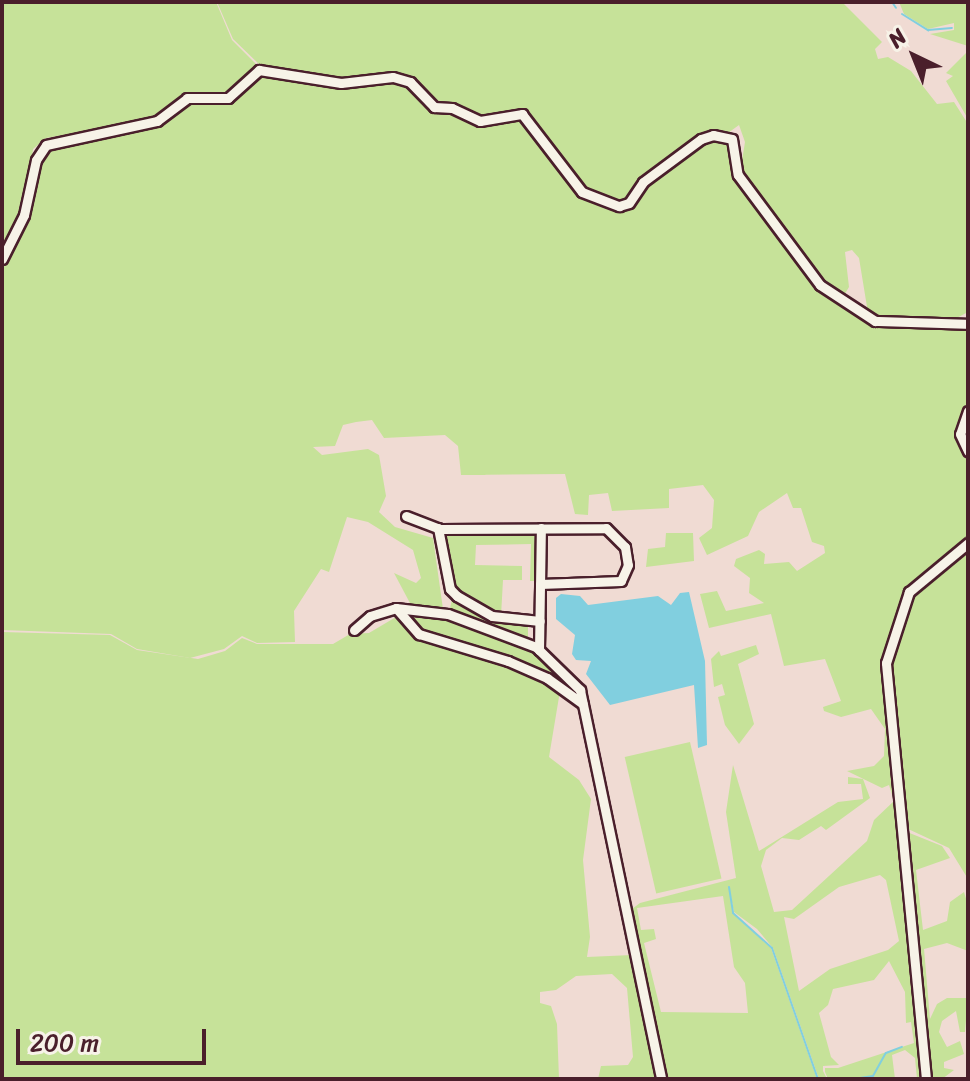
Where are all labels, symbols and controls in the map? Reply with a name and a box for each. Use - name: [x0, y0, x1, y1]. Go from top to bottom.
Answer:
- north arrow: [874, 16, 954, 96]
- text: N: [878, 19, 916, 58]
- scale bar: [20, 1013, 210, 1063]
- text: 200 m: [30, 1022, 99, 1064]

